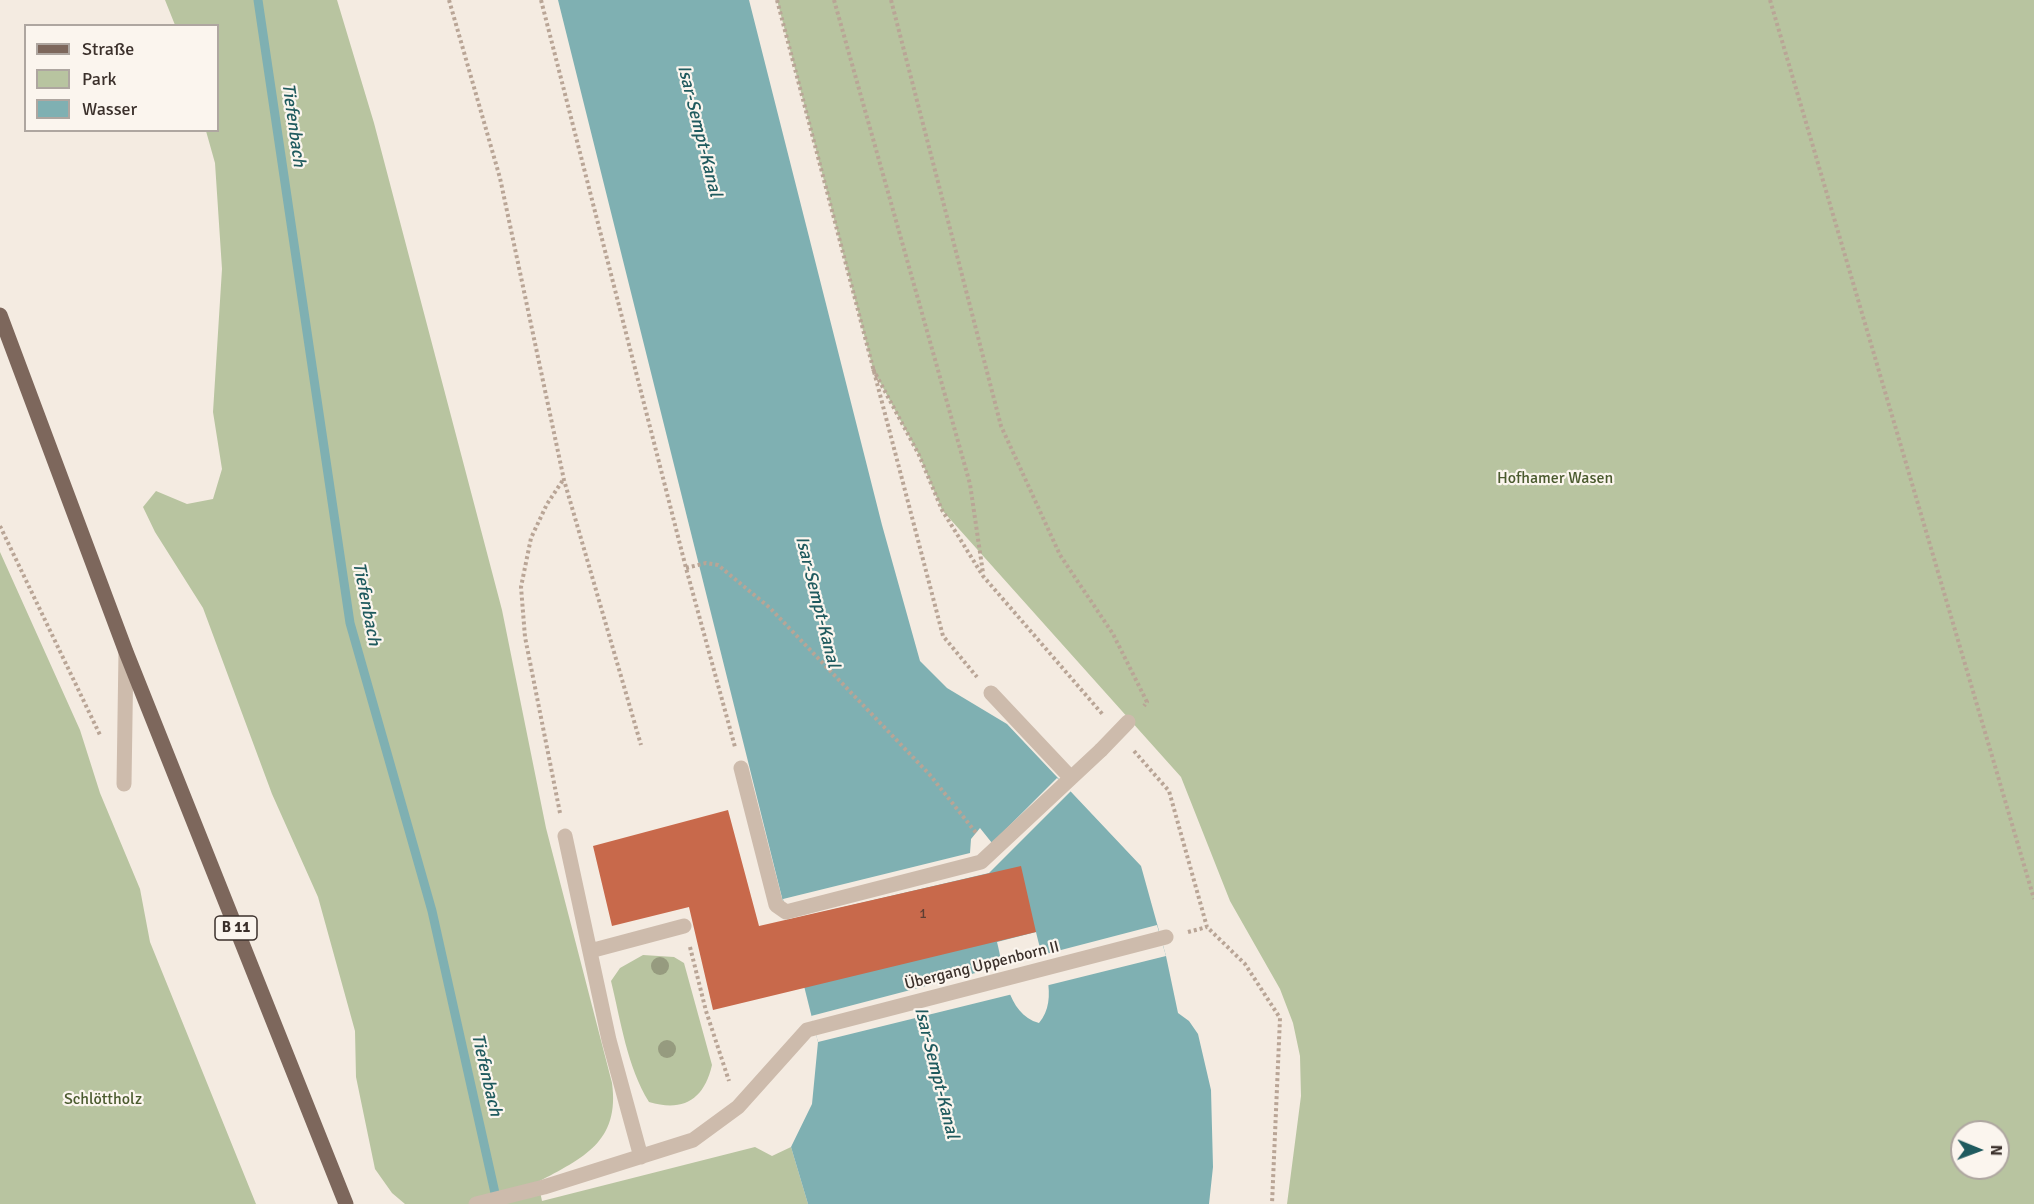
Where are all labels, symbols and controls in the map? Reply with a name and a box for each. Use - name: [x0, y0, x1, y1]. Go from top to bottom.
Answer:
- legend: [24, 24, 219, 132]
- text: Straße: [82, 38, 134, 60]
- water label: Isar-Sempt-Kanal: [672, 63, 726, 199]
- text: Park: [82, 68, 117, 90]
- water label: Tiefenbach: [276, 82, 310, 168]
- text: Wasser: [82, 98, 137, 120]
- park label: Hofhamer Wasen: [1497, 469, 1613, 489]
- water label: Isar-Sempt-Kanal: [790, 534, 844, 670]
- water label: Tiefenbach: [347, 561, 385, 647]
- house number: 1: [919, 906, 927, 922]
- road number: B 11: [215, 916, 257, 940]
- street label: Übergang Uppenborn II: [903, 937, 1061, 995]
- water label: Isar-Sempt-Kanal: [909, 1005, 963, 1141]
- water label: Tiefenbach: [466, 1032, 506, 1118]
- park label: Schlöttholz: [64, 1090, 142, 1110]
- north arrow: [1950, 1120, 2010, 1180]
- text: N: [1986, 1145, 2006, 1156]

